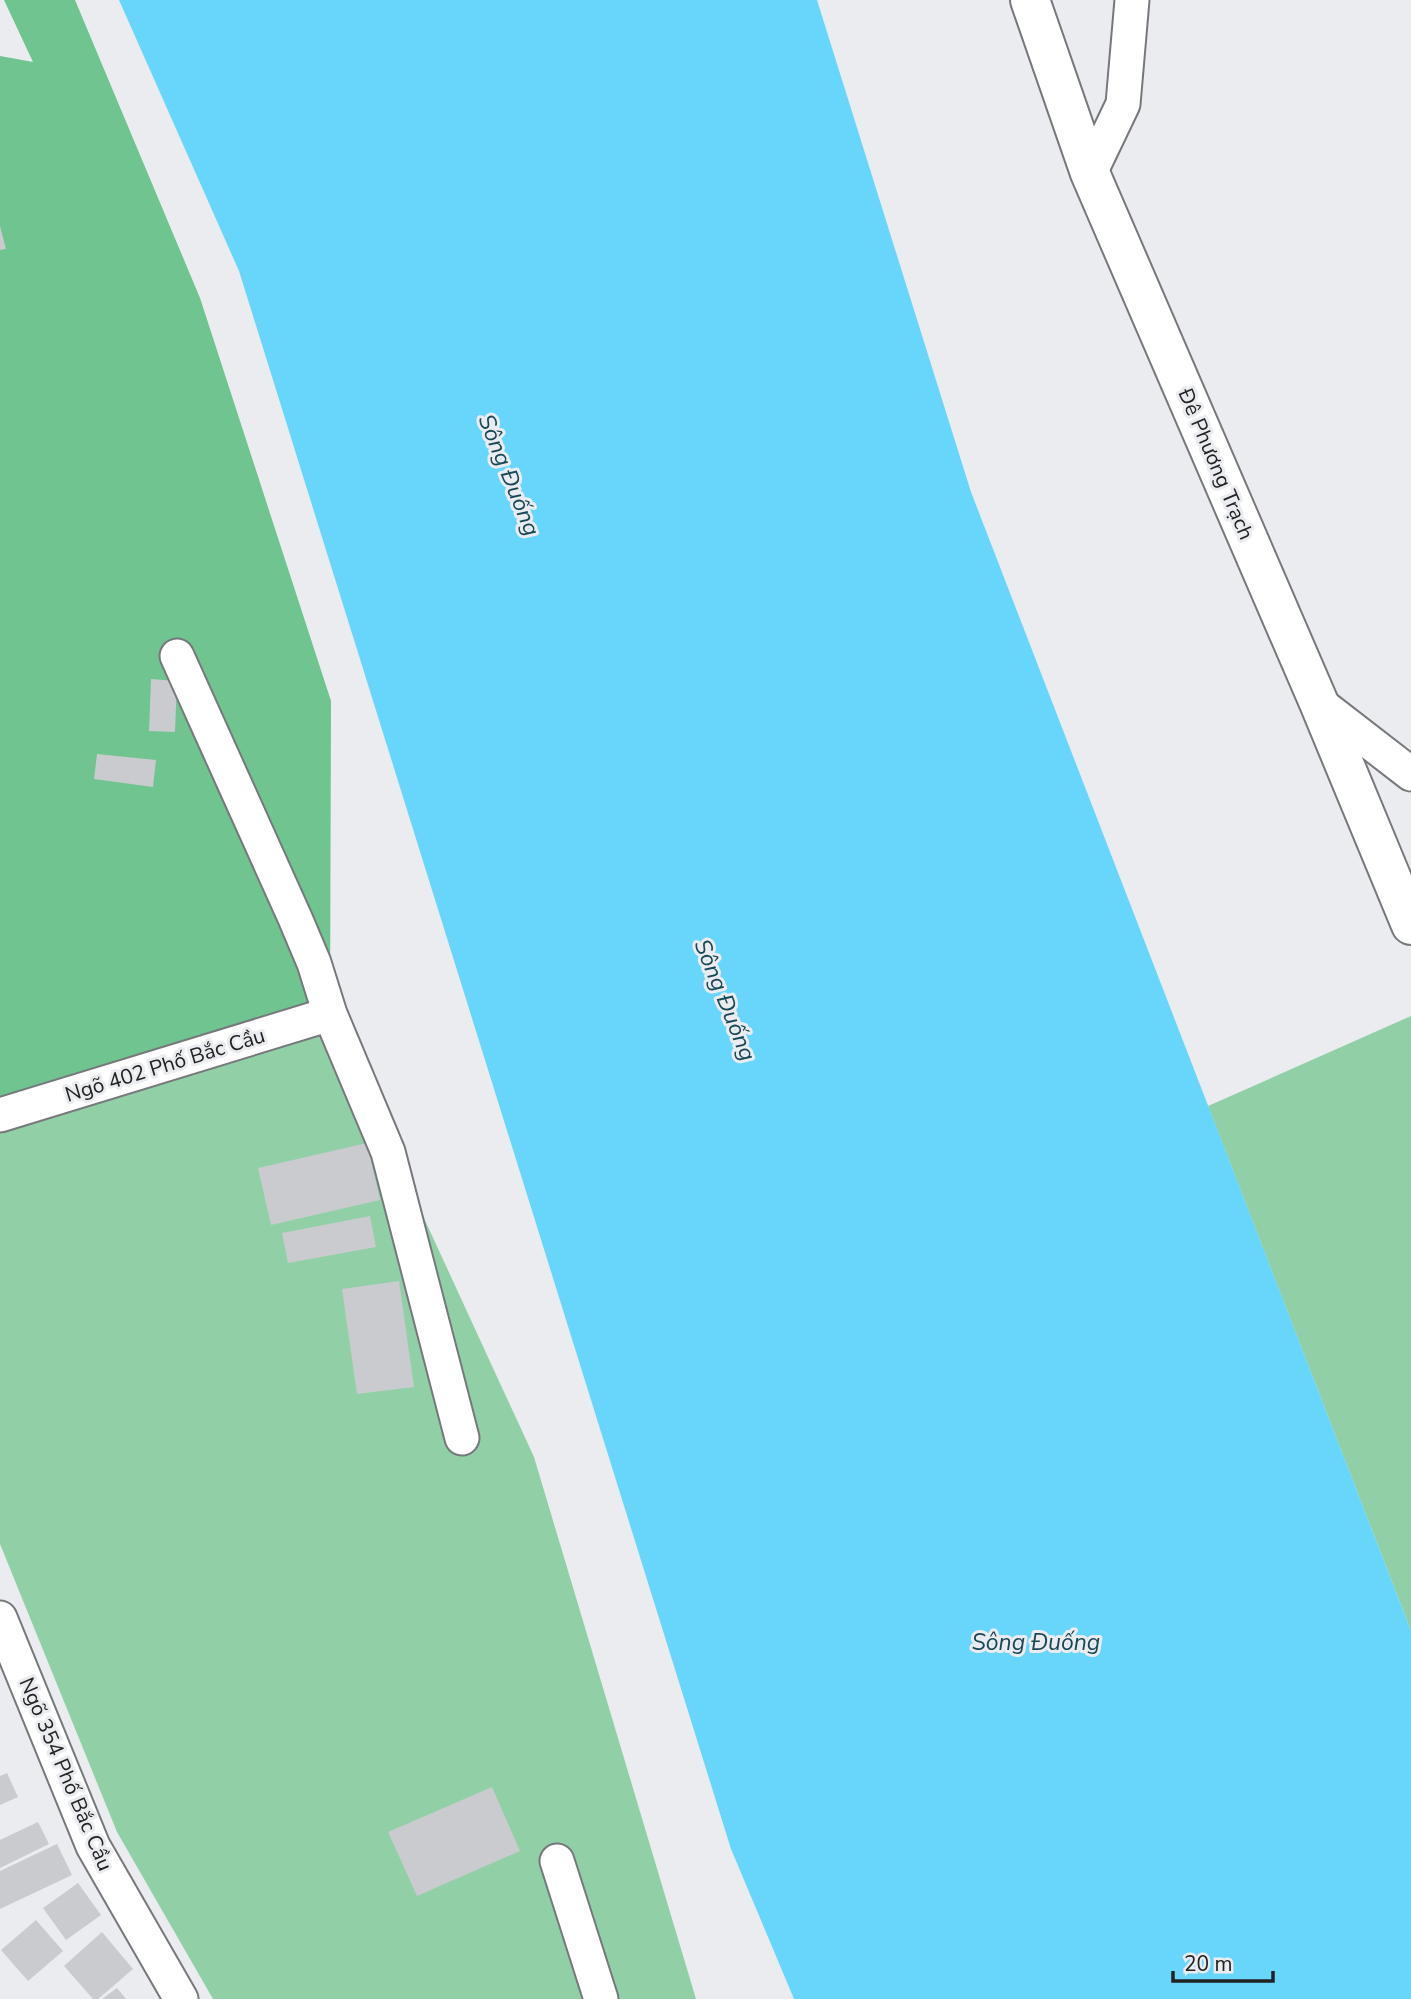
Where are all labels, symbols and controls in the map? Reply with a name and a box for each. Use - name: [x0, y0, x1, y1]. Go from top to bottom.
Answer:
- street label: Đê Phương Trạch: [1171, 383, 1260, 544]
- water label: Sông Đuống: [471, 410, 547, 540]
- water label: Sông Đuống: [687, 935, 763, 1065]
- street label: Ngõ 402 Phố Bắc Cầu: [62, 1021, 268, 1109]
- water label: Sông Đuống: [972, 1627, 1100, 1658]
- street label: Ngõ 354 Phố Bắc Cầu: [13, 1673, 119, 1875]
- scale bar: [1173, 1940, 1273, 1984]
- text: 20 m: [1184, 1950, 1233, 1978]

